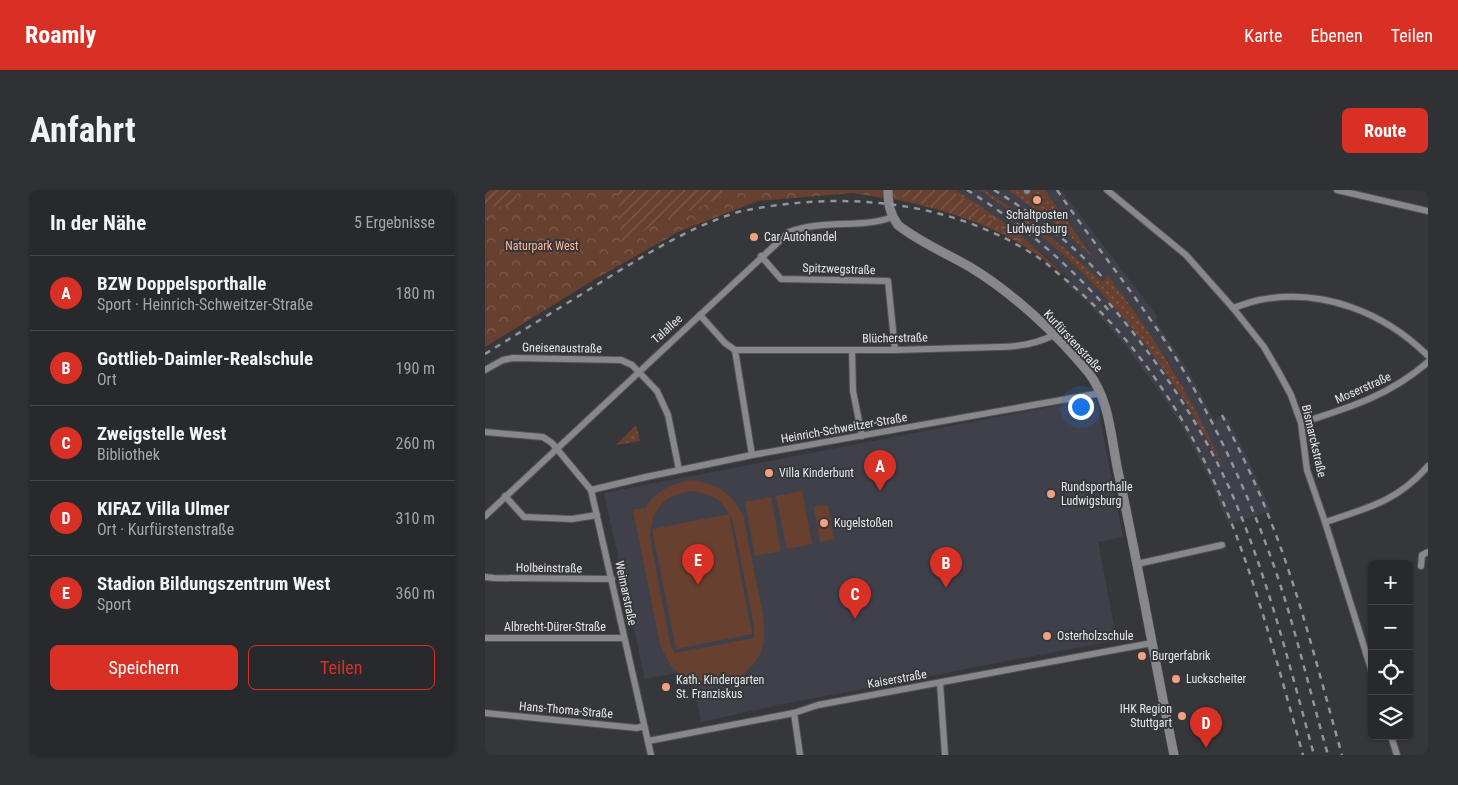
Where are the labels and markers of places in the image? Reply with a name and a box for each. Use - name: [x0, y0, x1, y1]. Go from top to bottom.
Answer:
- marker: Schaltposten Ludwigsburg: [1031, 194, 1043, 206]
- place label: Schaltposten Ludwigsburg: [1006, 208, 1068, 236]
- place label: Car Autohandel: [764, 230, 837, 244]
- marker: Car Autohandel: [748, 231, 760, 243]
- pin: A: [864, 450, 896, 491]
- place label: Villa Kinderbunt: [779, 466, 854, 480]
- marker: Villa Kinderbunt: [763, 467, 775, 479]
- place label: Rundsporthalle Ludwigsburg: [1061, 480, 1133, 508]
- marker: Rundsporthalle Ludwigsburg: [1045, 488, 1057, 500]
- place label: Kugelstoßen: [834, 516, 893, 530]
- marker: Kugelstoßen: [818, 517, 830, 529]
- pin: E: [682, 544, 714, 585]
- pin: B: [930, 547, 962, 588]
- pin: C: [839, 578, 871, 619]
- place label: Osterholzschule: [1057, 629, 1134, 643]
- marker: Osterholzschule: [1041, 630, 1053, 642]
- place label: Burgerfabrik: [1152, 649, 1211, 663]
- marker: Burgerfabrik: [1136, 650, 1148, 662]
- place label: Luckscheiter: [1186, 672, 1247, 686]
- place label: Kath. Kindergarten St. Franziskus: [676, 673, 765, 701]
- marker: Luckscheiter: [1170, 673, 1182, 685]
- marker: Kath. Kindergarten St. Franziskus: [660, 681, 672, 693]
- place label: IHK Region Stuttgart: [1120, 702, 1172, 730]
- pin: D: [1190, 707, 1222, 748]
- marker: IHK Region Stuttgart: [1176, 710, 1188, 722]

